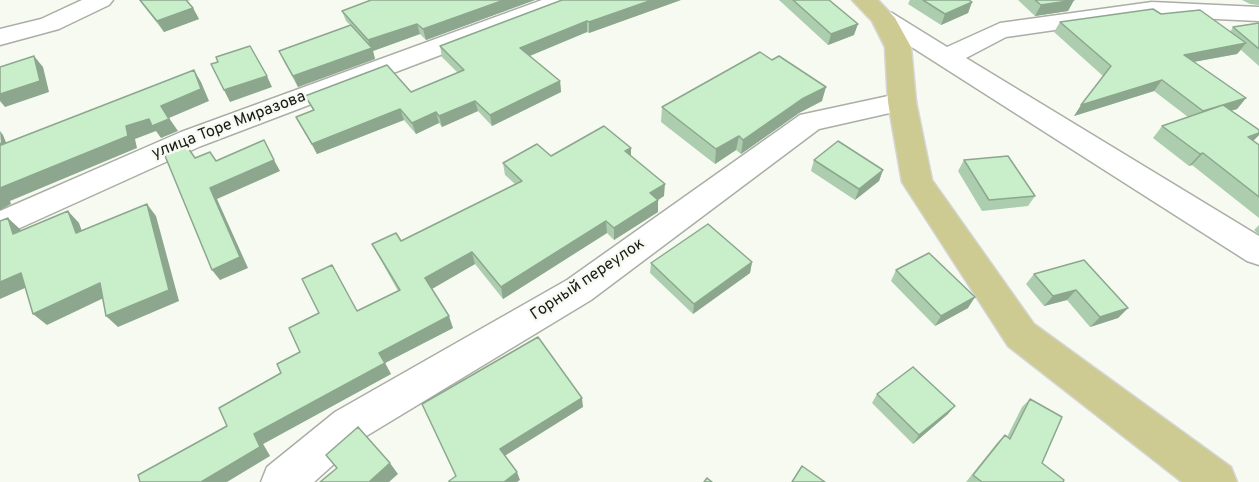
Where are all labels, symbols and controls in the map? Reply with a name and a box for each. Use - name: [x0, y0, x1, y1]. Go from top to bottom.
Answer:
- street label: улица Торе Миразова: [149, 88, 309, 164]
- street label: Горный переулок: [527, 235, 649, 325]

